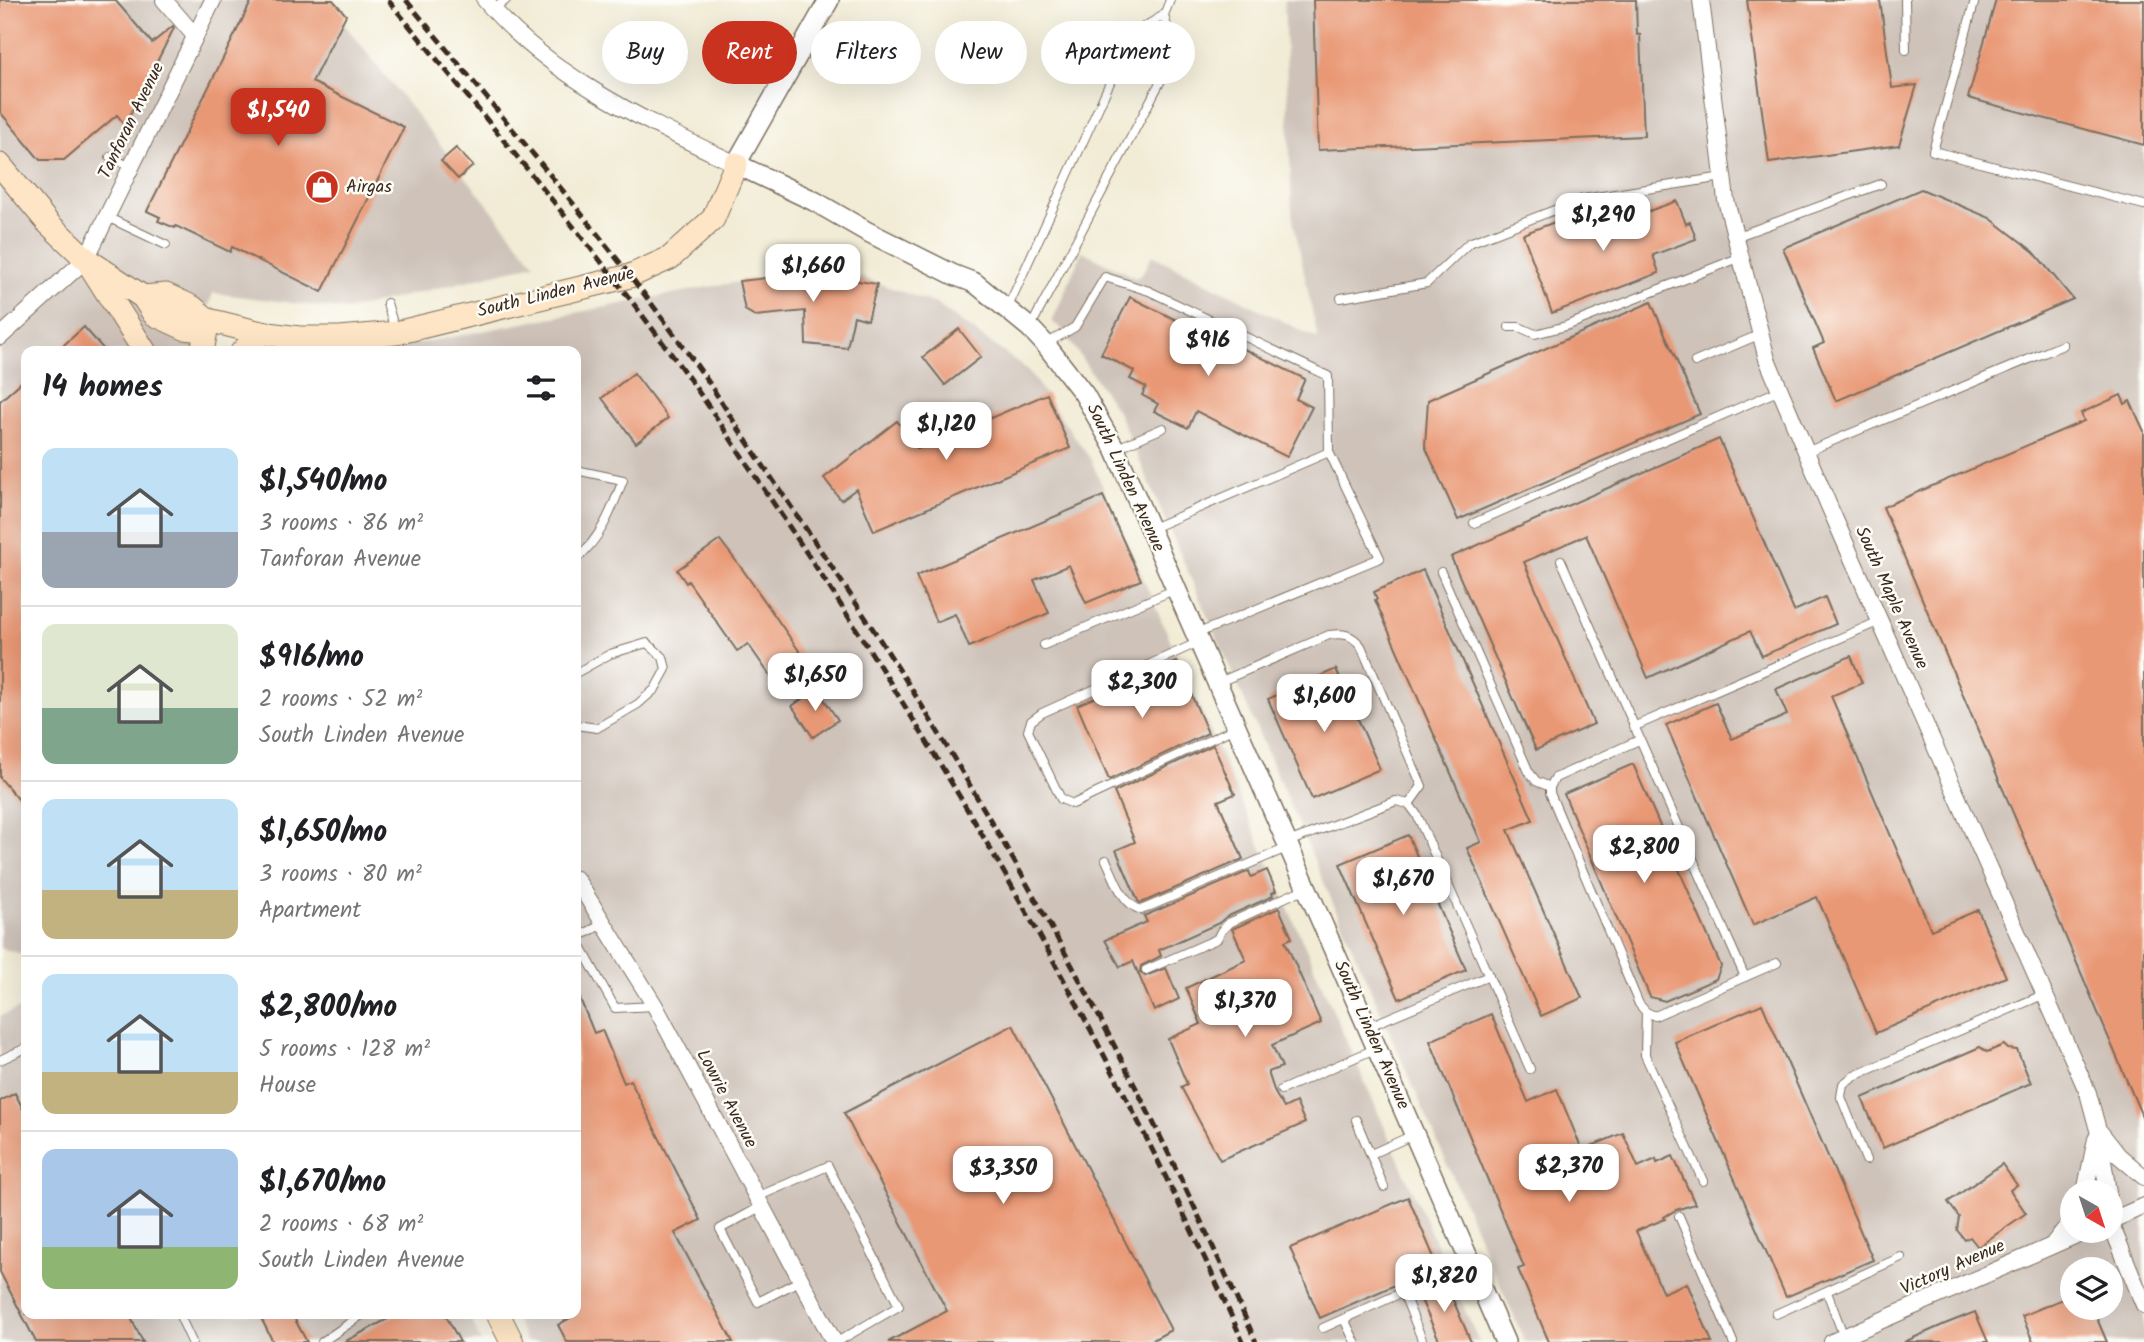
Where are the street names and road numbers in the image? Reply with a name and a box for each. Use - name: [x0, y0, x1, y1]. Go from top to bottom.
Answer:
- street label: Tanforan Avenue: [91, 58, 173, 184]
- street label: South Linden Avenue: [474, 259, 638, 327]
- street label: South Linden Avenue: [1078, 399, 1172, 557]
- street label: South Maple Avenue: [1846, 522, 1936, 674]
- street label: South Linden Avenue: [1325, 956, 1417, 1114]
- street label: Lowrie Avenue: [688, 1044, 764, 1154]
- street label: Victory Avenue: [1896, 1232, 2010, 1304]

